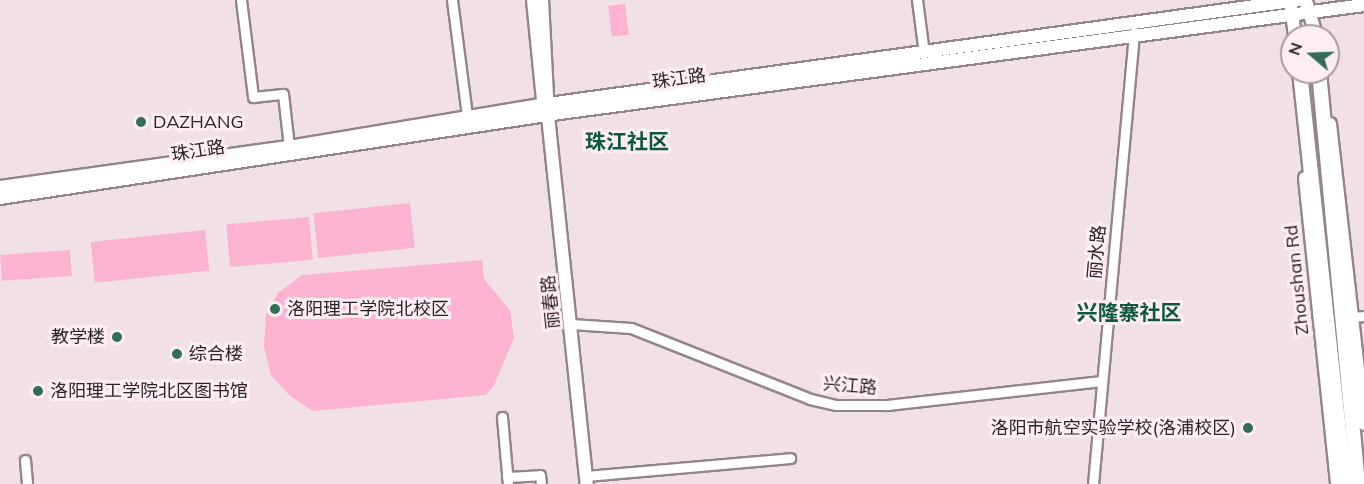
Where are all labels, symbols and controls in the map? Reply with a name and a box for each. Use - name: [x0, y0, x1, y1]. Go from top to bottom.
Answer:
- north arrow: [1280, 24, 1340, 84]
- text: N: [1283, 40, 1306, 58]
- street label: 珠江路: [651, 65, 707, 93]
- place label: DAZHANG: [153, 111, 244, 133]
- marker: DAZHANG: [134, 115, 148, 129]
- district label: 珠江社区: [585, 128, 669, 154]
- street label: 珠江路: [170, 136, 226, 166]
- street label: 丽水路: [1084, 224, 1110, 280]
- street label: Zhoushan Rd: [1280, 224, 1314, 336]
- street label: 丽春路: [537, 274, 565, 330]
- place label: 洛阳理工学院北校区: [287, 298, 449, 320]
- district label: 兴隆寨社区: [1077, 299, 1181, 325]
- marker: 洛阳理工学院北校区: [268, 302, 282, 316]
- place label: 教学楼: [51, 326, 105, 348]
- marker: 教学楼: [110, 330, 124, 344]
- place label: 综合楼: [189, 343, 243, 365]
- marker: 综合楼: [170, 347, 184, 361]
- street label: 兴江路: [822, 373, 878, 399]
- place label: 洛阳理工学院北区图书馆: [50, 380, 248, 402]
- marker: 洛阳理工学院北区图书馆: [31, 384, 45, 398]
- place label: 洛阳市航空实验学校(洛浦校区): [991, 417, 1236, 439]
- marker: 洛阳市航空实验学校(洛浦校区): [1241, 421, 1255, 435]

